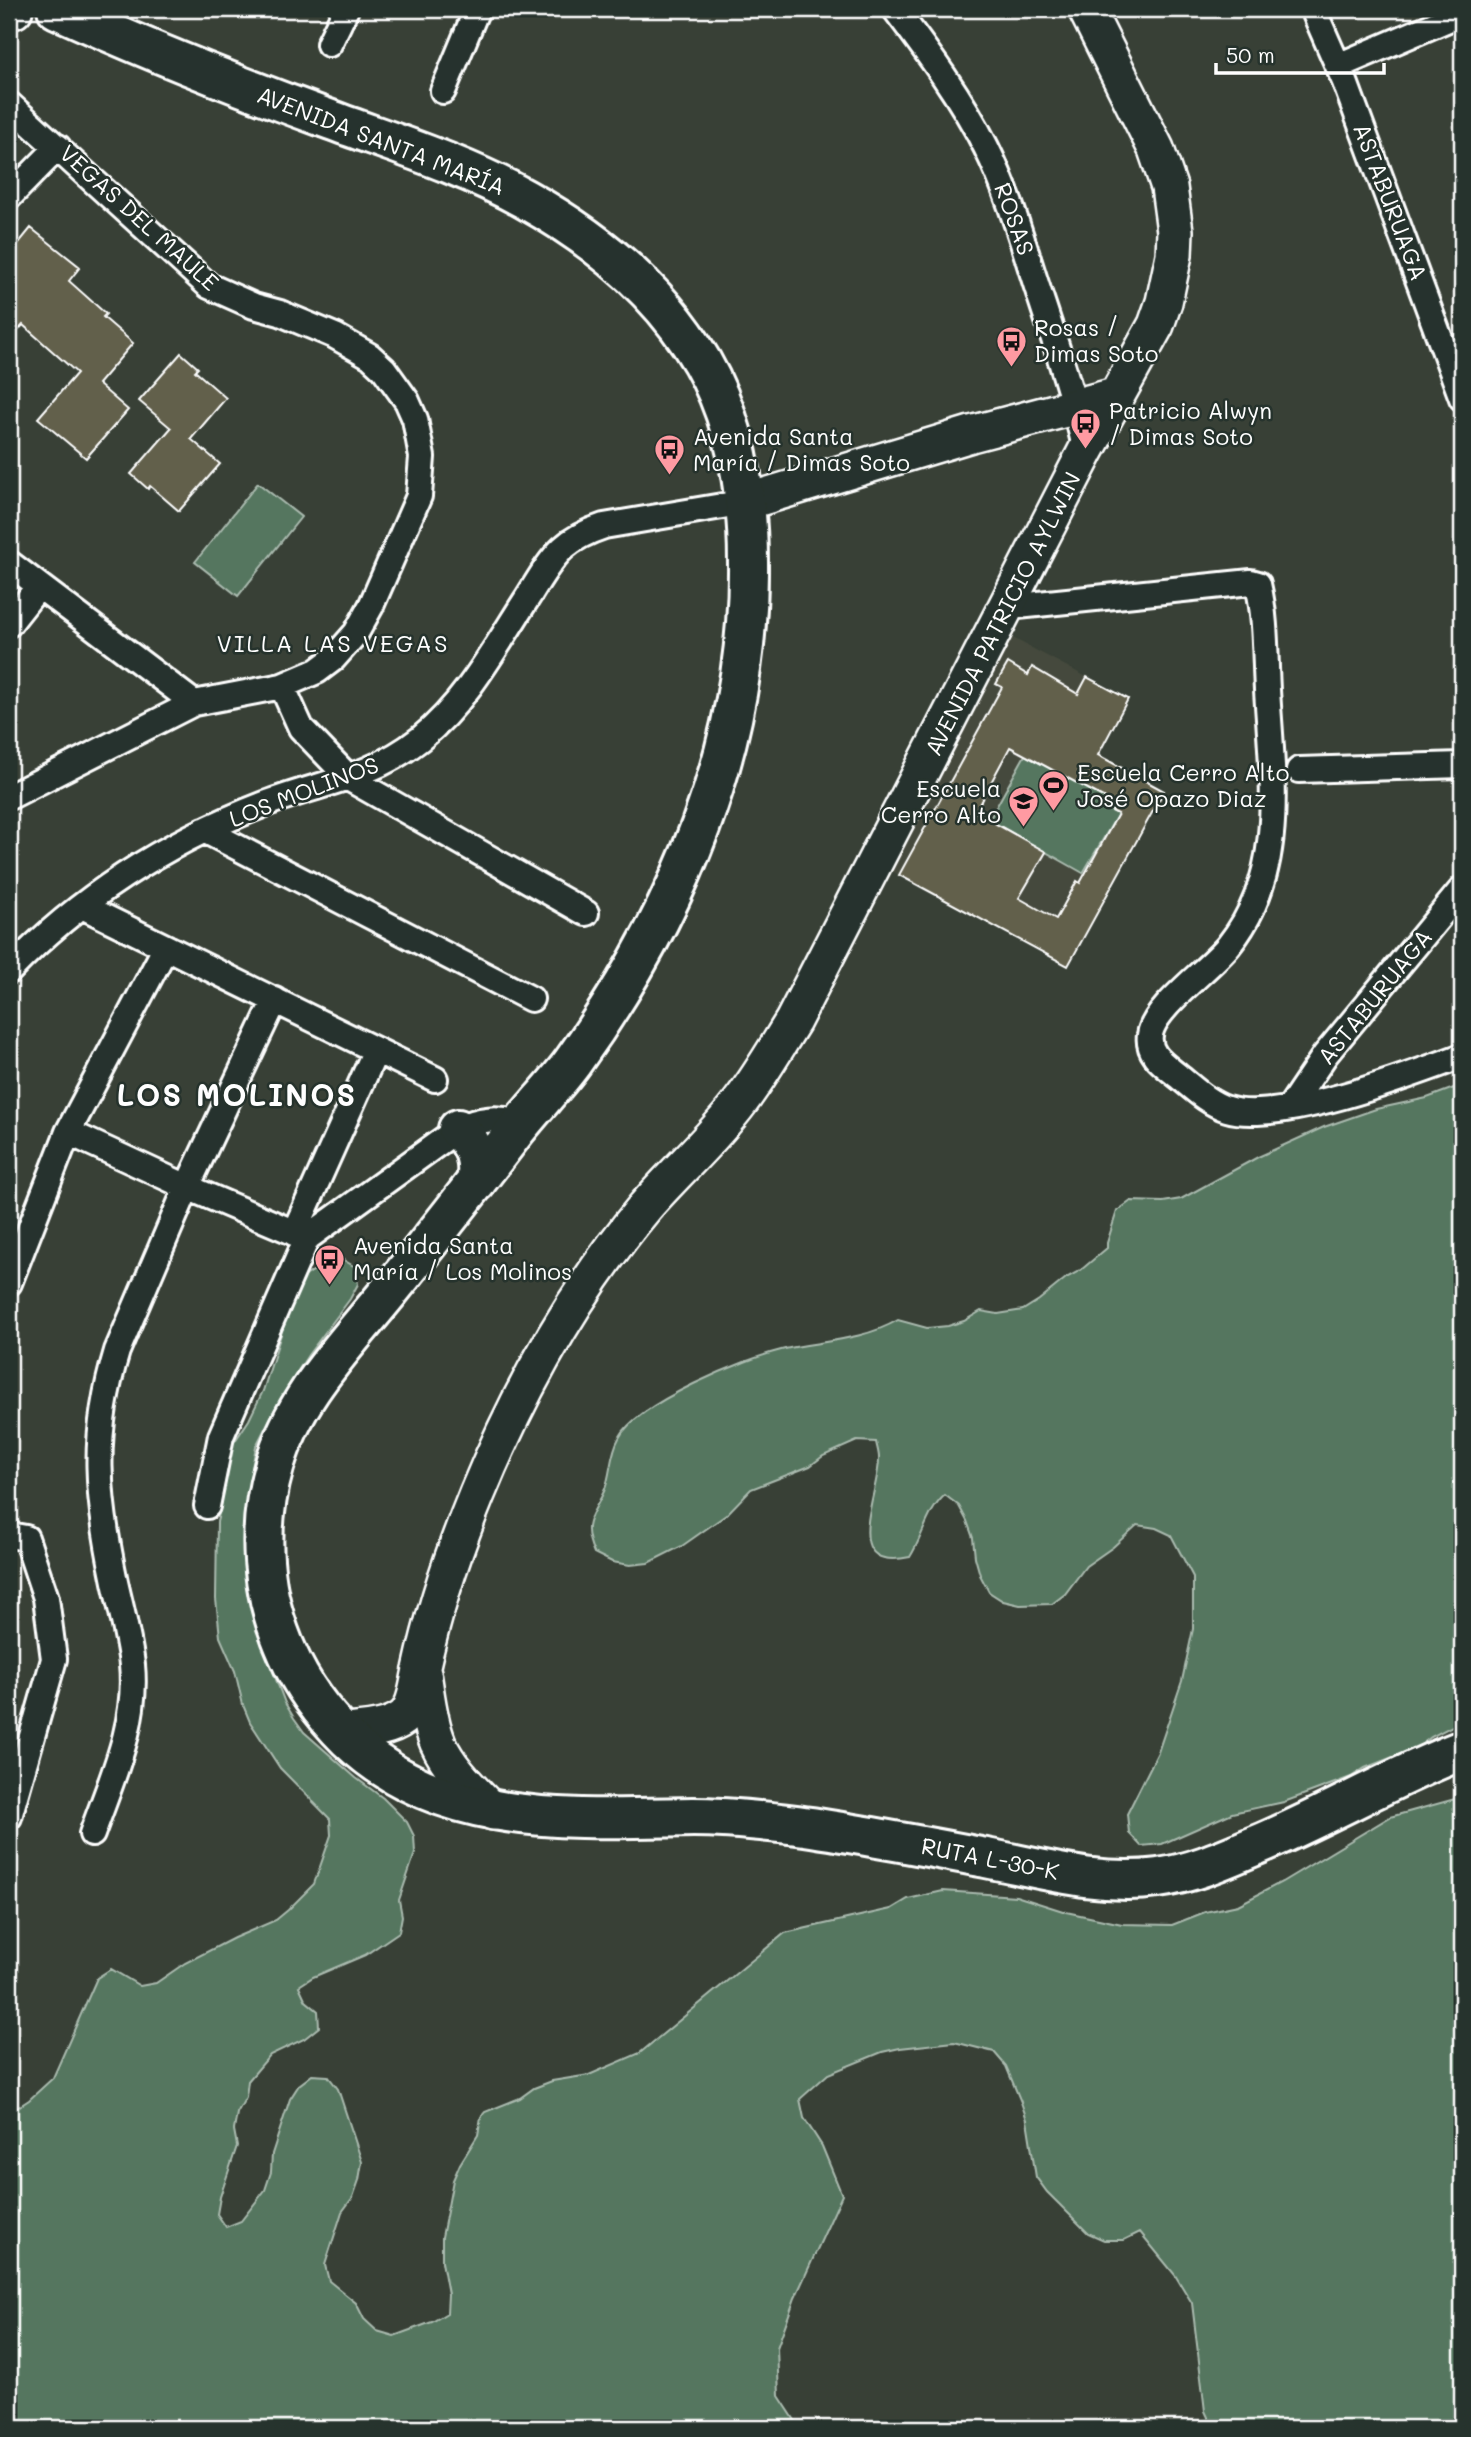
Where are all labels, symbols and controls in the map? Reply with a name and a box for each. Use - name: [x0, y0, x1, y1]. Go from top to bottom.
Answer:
- scale bar: [1216, 32, 1384, 76]
- text: 50 m: [1226, 41, 1275, 68]
- street label: AVENIDA SANTA MARÍA: [253, 79, 510, 201]
- street label: ASTABURUAGA: [1347, 119, 1435, 285]
- street label: VEGAS DEL MAULE: [54, 138, 226, 297]
- street label: ROSAS: [988, 178, 1042, 259]
- place label: Rosas / Dimas Soto: [1034, 312, 1158, 368]
- bus stop icon: Rosas / Dimas Soto: [994, 324, 1028, 368]
- place label: Patricio Alwyn / Dimas Soto: [1109, 395, 1272, 451]
- bus stop icon: Patricio Alwyn / Dimas Soto: [1069, 407, 1103, 451]
- place label: Avenida Santa María / Dimas Soto: [693, 421, 910, 477]
- bus stop icon: Avenida Santa María / Dimas Soto: [653, 433, 687, 477]
- street label: AVENIDA PATRICIO AYLWIN: [917, 467, 1087, 761]
- district label: VILLA LAS VEGAS: [217, 627, 450, 658]
- street label: LOS MOLINOS: [225, 749, 383, 833]
- place label: Escuela Cerro Alto José Opazo Diaz: [1077, 757, 1289, 813]
- sports icon: Escuela Cerro Alto José Opazo Diaz: [1037, 769, 1071, 813]
- place label: Escuela Cerro Alto: [881, 773, 1001, 829]
- school or university icon: Escuela Cerro Alto: [1007, 785, 1041, 829]
- street label: ASTABURUAGA: [1310, 922, 1438, 1070]
- district label: LOS MOLINOS: [117, 1074, 357, 1114]
- place label: Avenida Santa María / Los Molinos: [353, 1230, 572, 1286]
- bus stop icon: Avenida Santa María / Los Molinos: [313, 1242, 347, 1286]
- street label: RUTA L-30-K: [919, 1830, 1061, 1886]

